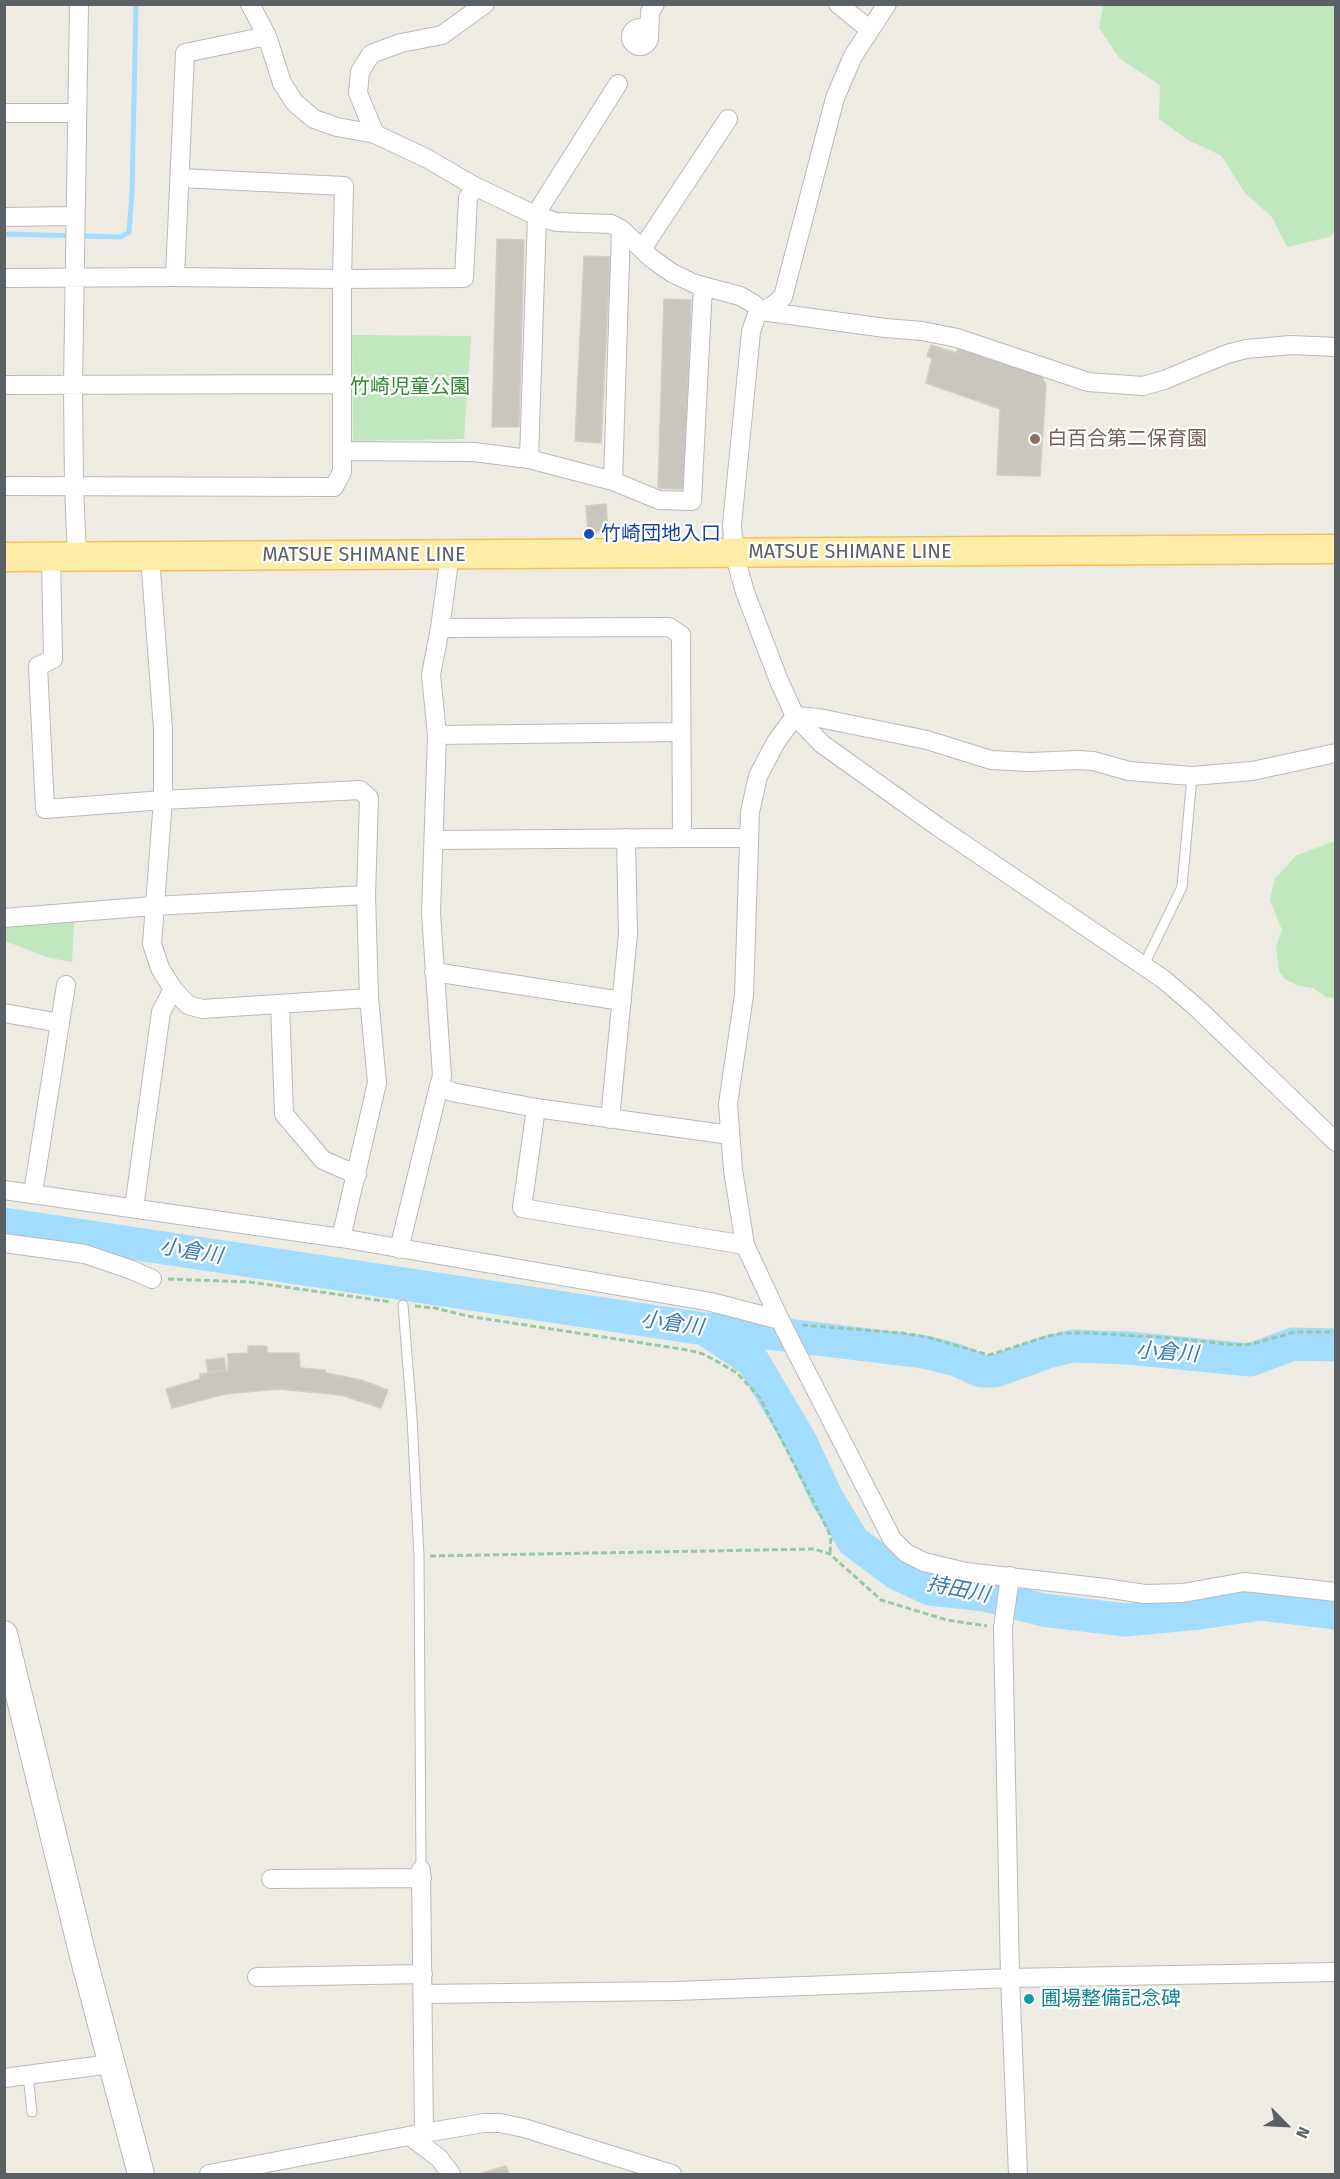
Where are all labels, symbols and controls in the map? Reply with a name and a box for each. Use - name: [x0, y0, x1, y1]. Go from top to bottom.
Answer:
- park label: 竹崎児童公園: [350, 375, 470, 399]
- place label: 白百合第二保育園: [1047, 427, 1207, 451]
- marker: 白百合第二保育園: [1028, 432, 1042, 446]
- place label: 竹崎団地入口: [601, 522, 721, 546]
- marker: 竹崎団地入口: [582, 527, 596, 541]
- street label: MATSUE SHIMANE LINE: [748, 540, 952, 564]
- street label: MATSUE SHIMANE LINE: [262, 543, 466, 567]
- water label: 小倉川: [158, 1235, 224, 1269]
- water label: 小倉川: [639, 1307, 705, 1341]
- water label: 小倉川: [1135, 1338, 1199, 1368]
- water label: 持田川: [925, 1572, 991, 1608]
- place label: 圃場整備記念碑: [1041, 1987, 1181, 2011]
- marker: 圃場整備記念碑: [1022, 1992, 1036, 2006]
- north arrow: [1256, 2095, 1316, 2155]
- text: N: [1292, 2124, 1314, 2141]

